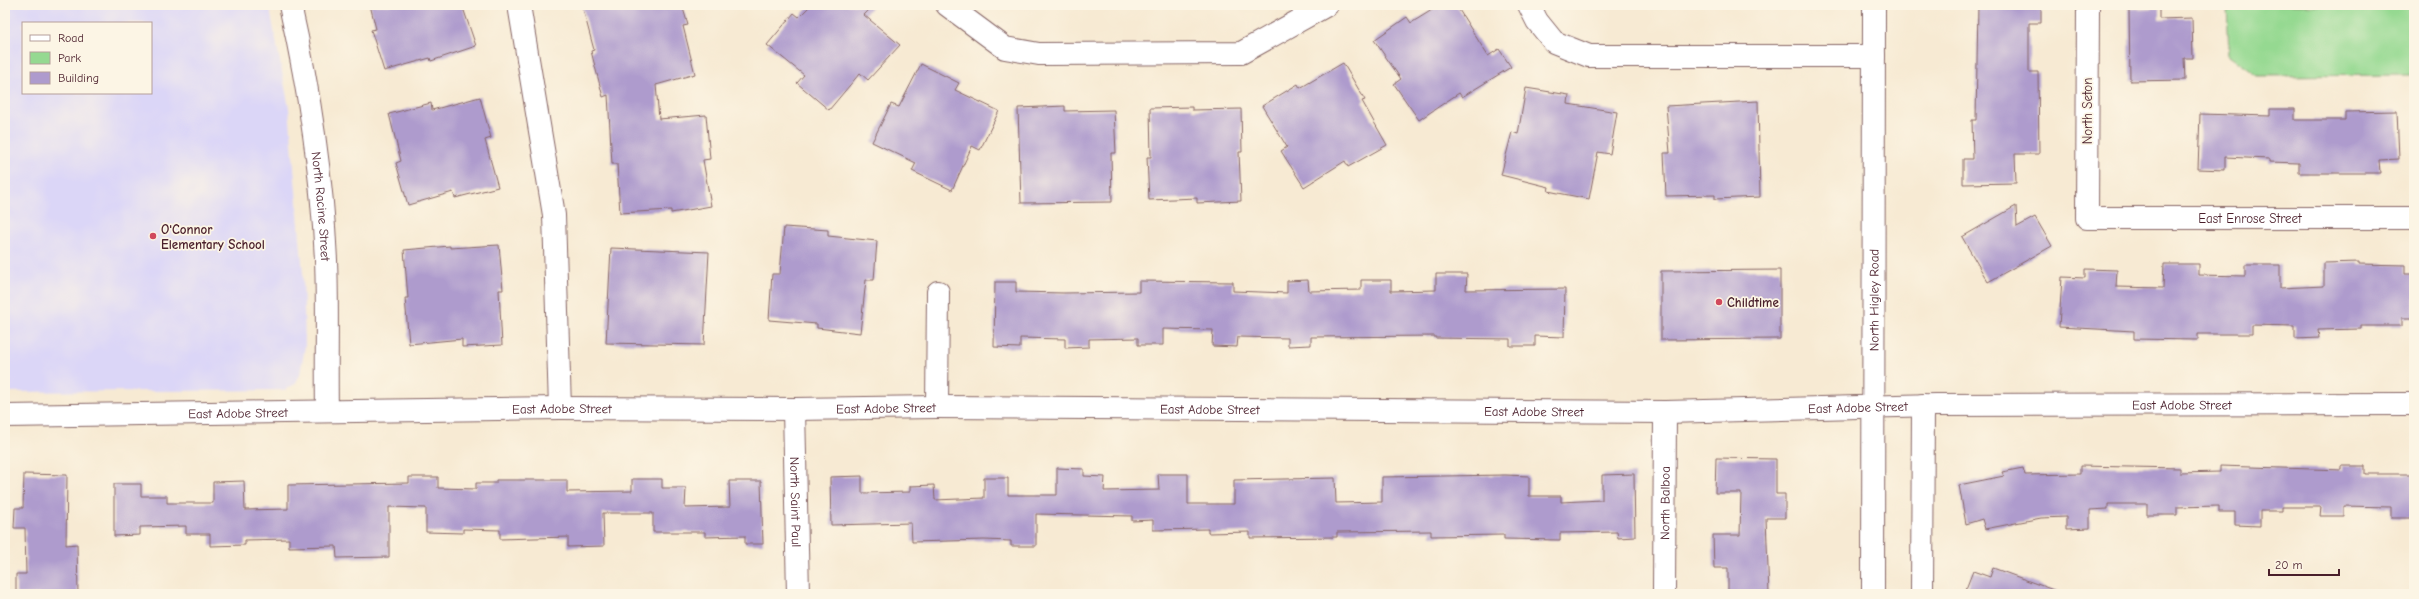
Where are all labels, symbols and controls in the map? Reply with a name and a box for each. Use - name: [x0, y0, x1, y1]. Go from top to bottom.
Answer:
- legend: [22, 22, 152, 94]
- text: Road: [58, 31, 84, 45]
- text: Park: [58, 51, 81, 65]
- text: Building: [58, 71, 99, 85]
- street label: North Seton: [2080, 78, 2095, 144]
- street label: North Racine Street: [308, 151, 333, 263]
- street label: East Enrose Street: [2198, 211, 2303, 226]
- place label: O'Connor Elementary School: [161, 222, 265, 252]
- marker: O'Connor Elementary School: [148, 231, 158, 241]
- street label: North Higley Road: [1866, 249, 1882, 351]
- place label: Childtime: [1727, 295, 1779, 310]
- marker: Childtime: [1714, 297, 1724, 307]
- street label: East Adobe Street: [2132, 397, 2233, 413]
- street label: East Adobe Street: [1808, 399, 1909, 416]
- street label: East Adobe Street: [836, 400, 937, 416]
- street label: East Adobe Street: [512, 401, 613, 417]
- street label: East Adobe Street: [1160, 402, 1261, 417]
- street label: East Adobe Street: [1484, 404, 1585, 419]
- street label: East Adobe Street: [188, 405, 289, 421]
- street label: North Saint Paul: [787, 456, 804, 548]
- street label: North Balboa: [1657, 466, 1673, 540]
- scale bar: [2269, 551, 2339, 577]
- text: 20 m: [2275, 558, 2303, 572]

